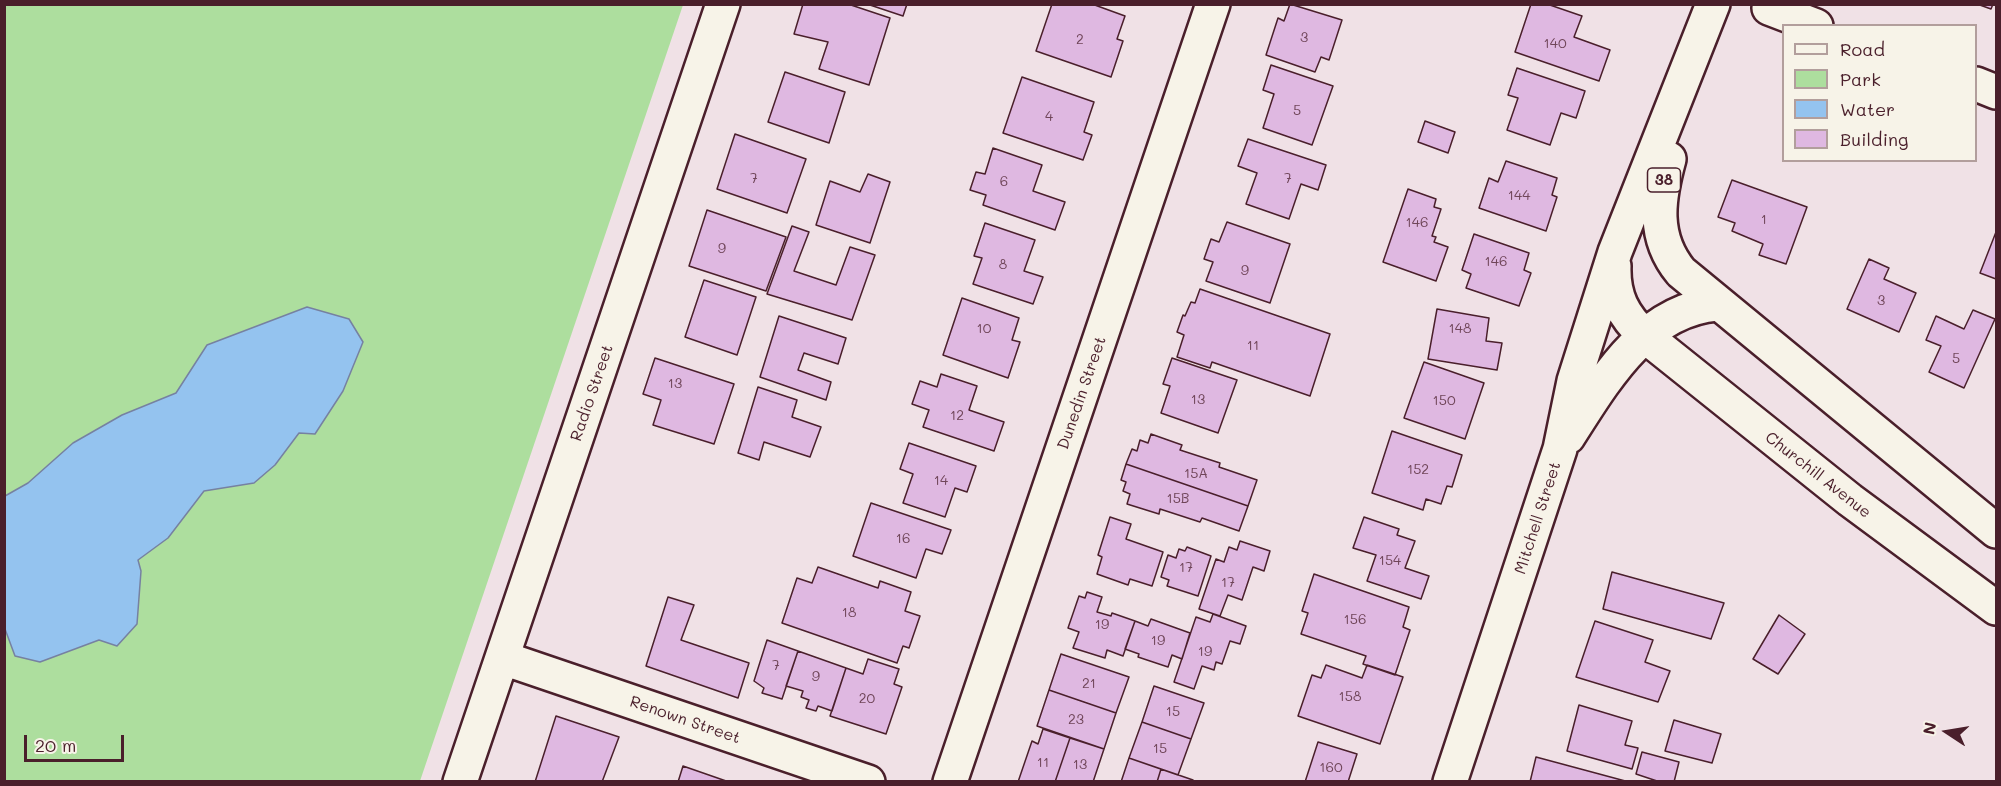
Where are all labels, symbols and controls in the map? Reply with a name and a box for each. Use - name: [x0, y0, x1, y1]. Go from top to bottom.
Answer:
- legend: [1782, 24, 1977, 162]
- house number: 3: [1300, 30, 1308, 46]
- house number: 2: [1076, 32, 1084, 48]
- house number: 140: [1543, 36, 1567, 52]
- text: Road: [1840, 37, 1885, 61]
- text: Park: [1840, 67, 1881, 91]
- text: Water: [1840, 97, 1895, 121]
- house number: 5: [1293, 103, 1301, 119]
- house number: 4: [1045, 109, 1053, 125]
- text: Building: [1840, 127, 1908, 151]
- road number: 38: [1648, 168, 1680, 192]
- house number: 7: [750, 171, 758, 187]
- house number: 7: [1284, 171, 1292, 187]
- house number: 6: [1000, 174, 1008, 190]
- house number: 144: [1508, 188, 1530, 204]
- house number: 1: [1761, 212, 1767, 228]
- house number: 146: [1406, 215, 1428, 231]
- house number: 9: [718, 241, 726, 257]
- house number: 146: [1485, 254, 1507, 270]
- house number: 8: [999, 257, 1007, 273]
- house number: 9: [1241, 263, 1249, 279]
- house number: 3: [1877, 293, 1885, 309]
- house number: 10: [977, 321, 991, 337]
- house number: 148: [1449, 321, 1471, 337]
- street label: Dunedin Street: [1054, 334, 1110, 452]
- house number: 11: [1247, 338, 1259, 354]
- street label: Radio Street: [567, 342, 617, 444]
- house number: 5: [1952, 351, 1960, 367]
- house number: 13: [668, 376, 682, 392]
- house number: 13: [1191, 392, 1205, 408]
- house number: 150: [1432, 393, 1456, 409]
- house number: 12: [950, 408, 964, 424]
- street label: Churchill Avenue: [1761, 428, 1875, 522]
- street label: Mitchell Street: [1511, 459, 1565, 577]
- house number: 152: [1407, 462, 1429, 478]
- house number: 15A: [1184, 466, 1208, 482]
- house number: 14: [934, 473, 948, 489]
- house number: 15B: [1166, 491, 1190, 507]
- house number: 16: [896, 531, 910, 547]
- house number: 154: [1379, 553, 1401, 569]
- house number: 17: [1179, 560, 1193, 576]
- house number: 17: [1221, 575, 1235, 591]
- house number: 18: [842, 605, 856, 621]
- house number: 156: [1344, 612, 1366, 628]
- house number: 19: [1095, 617, 1109, 633]
- house number: 19: [1151, 633, 1165, 649]
- house number: 19: [1198, 644, 1212, 660]
- house number: 7: [772, 658, 780, 674]
- house number: 9: [812, 669, 820, 685]
- house number: 21: [1082, 676, 1096, 692]
- house number: 158: [1339, 689, 1361, 705]
- house number: 20: [859, 691, 875, 707]
- street label: Renown Street: [627, 692, 743, 748]
- north arrow: [1917, 702, 1977, 762]
- house number: 15: [1166, 704, 1180, 720]
- house number: 23: [1068, 712, 1084, 728]
- text: N: [1917, 720, 1940, 736]
- scale bar: [27, 723, 128, 761]
- text: 20 m: [35, 733, 76, 757]
- house number: 15: [1153, 741, 1167, 757]
- house number: 11: [1037, 755, 1049, 771]
- house number: 13: [1073, 757, 1087, 773]
- house number: 160: [1319, 760, 1343, 776]

